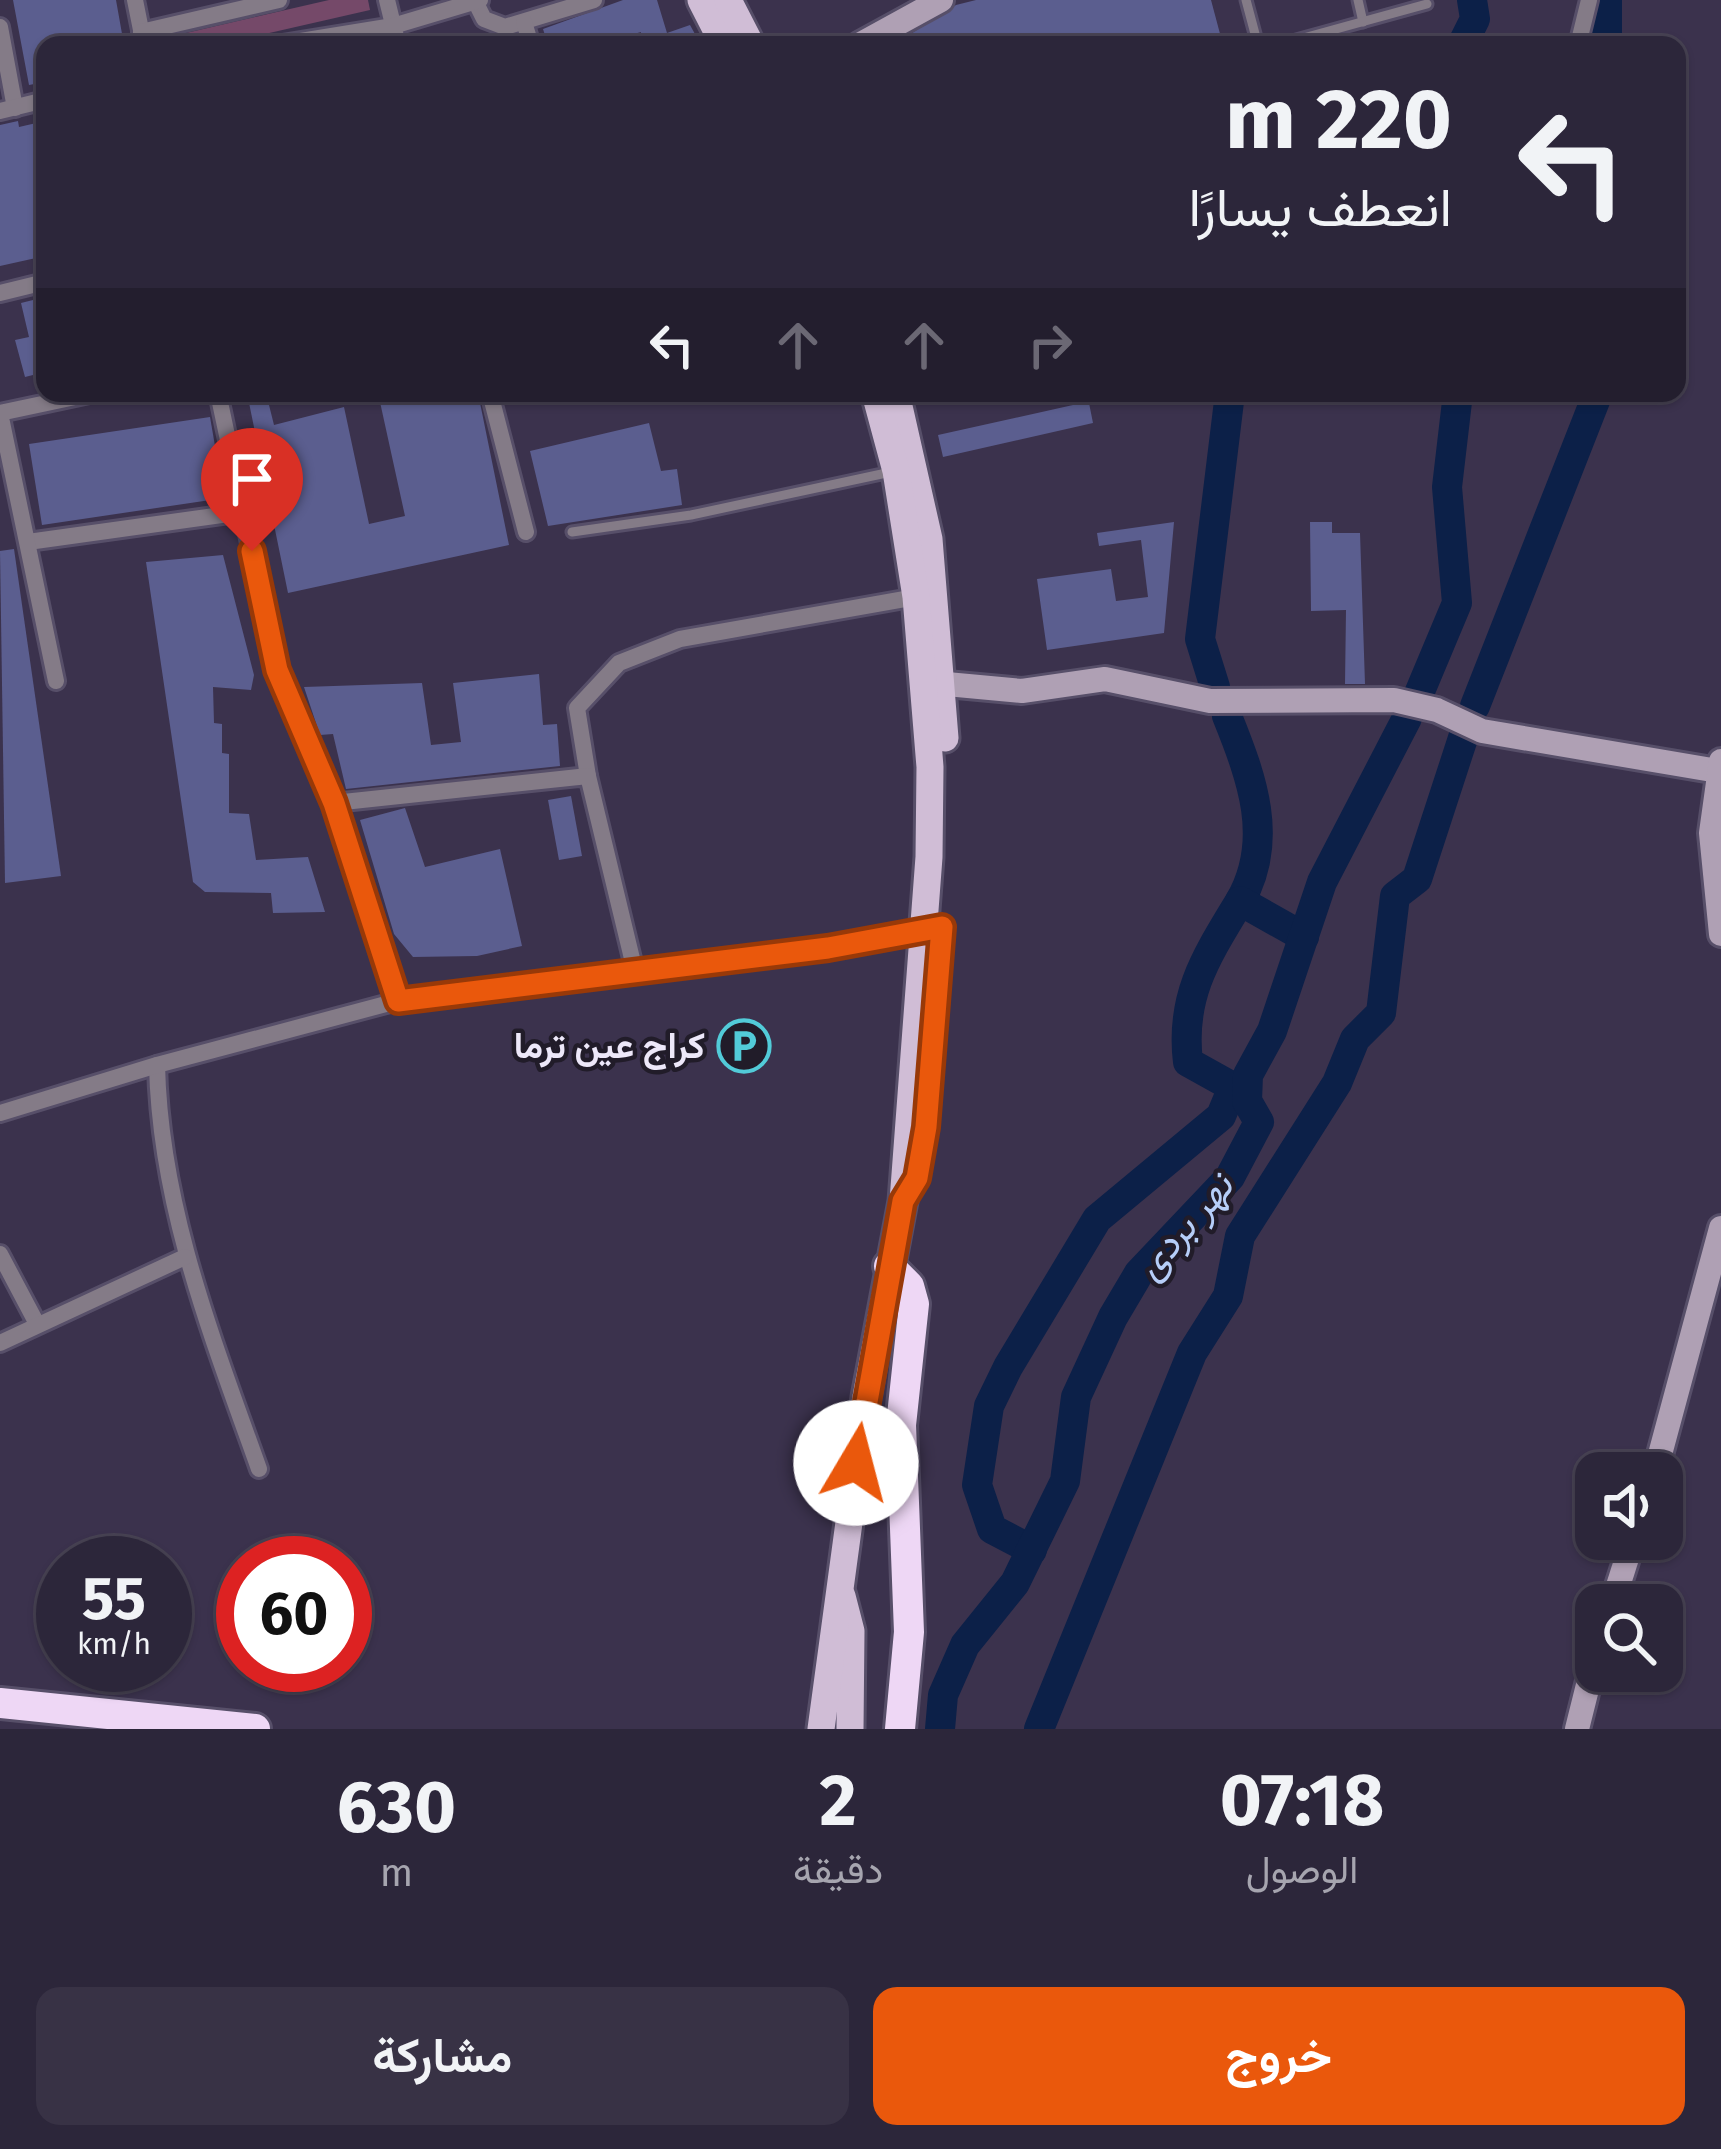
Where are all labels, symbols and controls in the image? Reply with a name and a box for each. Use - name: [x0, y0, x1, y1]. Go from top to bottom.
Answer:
- text: 220 m: [1225, 69, 1452, 170]
- icon: left: [1494, 84, 1650, 240]
- text: انعطف يسارًا: [1188, 176, 1452, 240]
- icon: left: [639, 312, 705, 378]
- icon: ahead: [765, 312, 831, 378]
- icon: ahead: [891, 312, 957, 378]
- icon: right: [1017, 312, 1083, 378]
- pin: [201, 428, 303, 551]
- icon: arrive: [219, 446, 285, 512]
- parking icon: كراج عين ترما: [716, 1018, 772, 1074]
- place label: كراج عين ترما: [514, 1024, 705, 1070]
- water label: نهر بردى: [1126, 1162, 1244, 1289]
- position arrow: [793, 1400, 919, 1526]
- map controls: [1575, 1452, 1683, 1692]
- button: sound: [1575, 1452, 1683, 1560]
- speed limit sign: 60: [216, 1536, 372, 1692]
- text: 55: [82, 1563, 146, 1635]
- button: search: [1575, 1584, 1683, 1692]
- text: km/h: [77, 1626, 151, 1662]
- text: 2: [819, 1758, 857, 1844]
- text: 07:18: [1220, 1758, 1384, 1844]
- text: 630: [337, 1765, 456, 1851]
- text: دقيقة: [793, 1847, 883, 1893]
- text: الوصول: [1246, 1847, 1358, 1893]
- text: m: [380, 1850, 413, 1896]
- button: مشاركة: [36, 1987, 849, 2125]
- button: خروج: [873, 1987, 1685, 2125]

